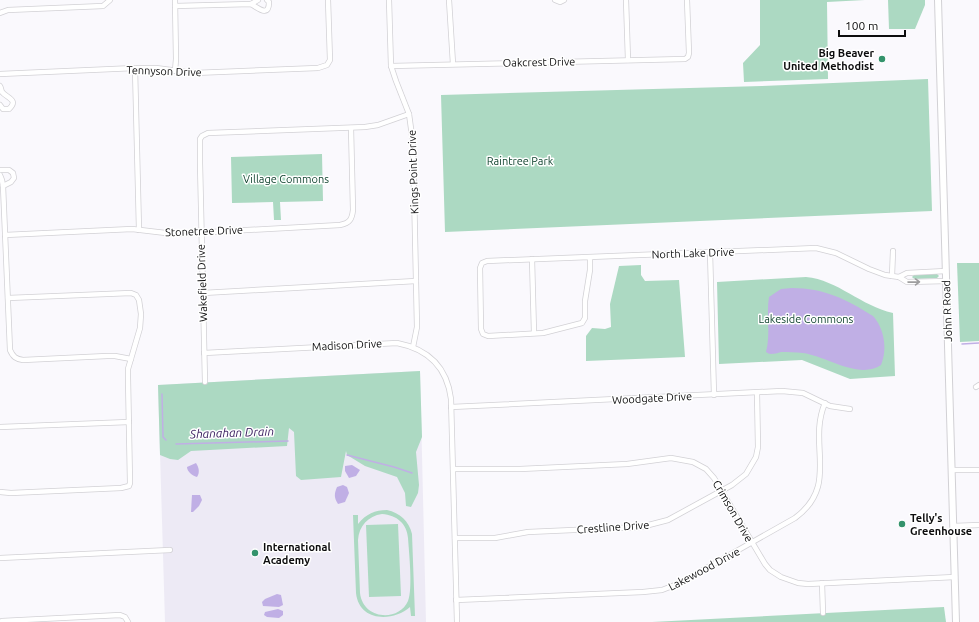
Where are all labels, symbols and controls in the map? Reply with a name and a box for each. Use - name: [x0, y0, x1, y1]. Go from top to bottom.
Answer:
- scale bar: [839, 12, 905, 38]
- text: 100 m: [845, 19, 878, 32]
- place label: Big Beaver United Methodist: [783, 47, 874, 72]
- marker: Big Beaver United Methodist: [877, 54, 887, 64]
- street label: Oakcrest Drive: [503, 55, 575, 69]
- street label: Tennyson Drive: [126, 64, 202, 78]
- street label: Kings Point Drive: [406, 130, 420, 214]
- park label: Raintree Park: [487, 155, 554, 167]
- park label: Village Commons: [243, 173, 329, 185]
- street label: Stonetree Drive: [165, 224, 243, 238]
- street label: Wakefield Drive: [195, 244, 209, 322]
- street label: North Lake Drive: [651, 246, 735, 260]
- one-way arrow: [907, 278, 920, 286]
- street label: John R Road: [940, 280, 954, 342]
- park label: Lakeside Commons: [759, 313, 854, 325]
- street label: Madison Drive: [312, 337, 382, 353]
- street label: Woodgate Drive: [612, 390, 692, 406]
- water label: Shanahan Drain: [189, 425, 274, 441]
- street label: Crimson Drive: [711, 478, 755, 544]
- place label: Telly's Greenhouse: [910, 512, 972, 537]
- street label: Crestline Drive: [576, 518, 650, 536]
- marker: Telly's Greenhouse: [897, 519, 907, 529]
- place label: International Academy: [263, 541, 331, 566]
- street label: Lakewood Drive: [666, 545, 742, 593]
- marker: International Academy: [250, 548, 260, 558]

